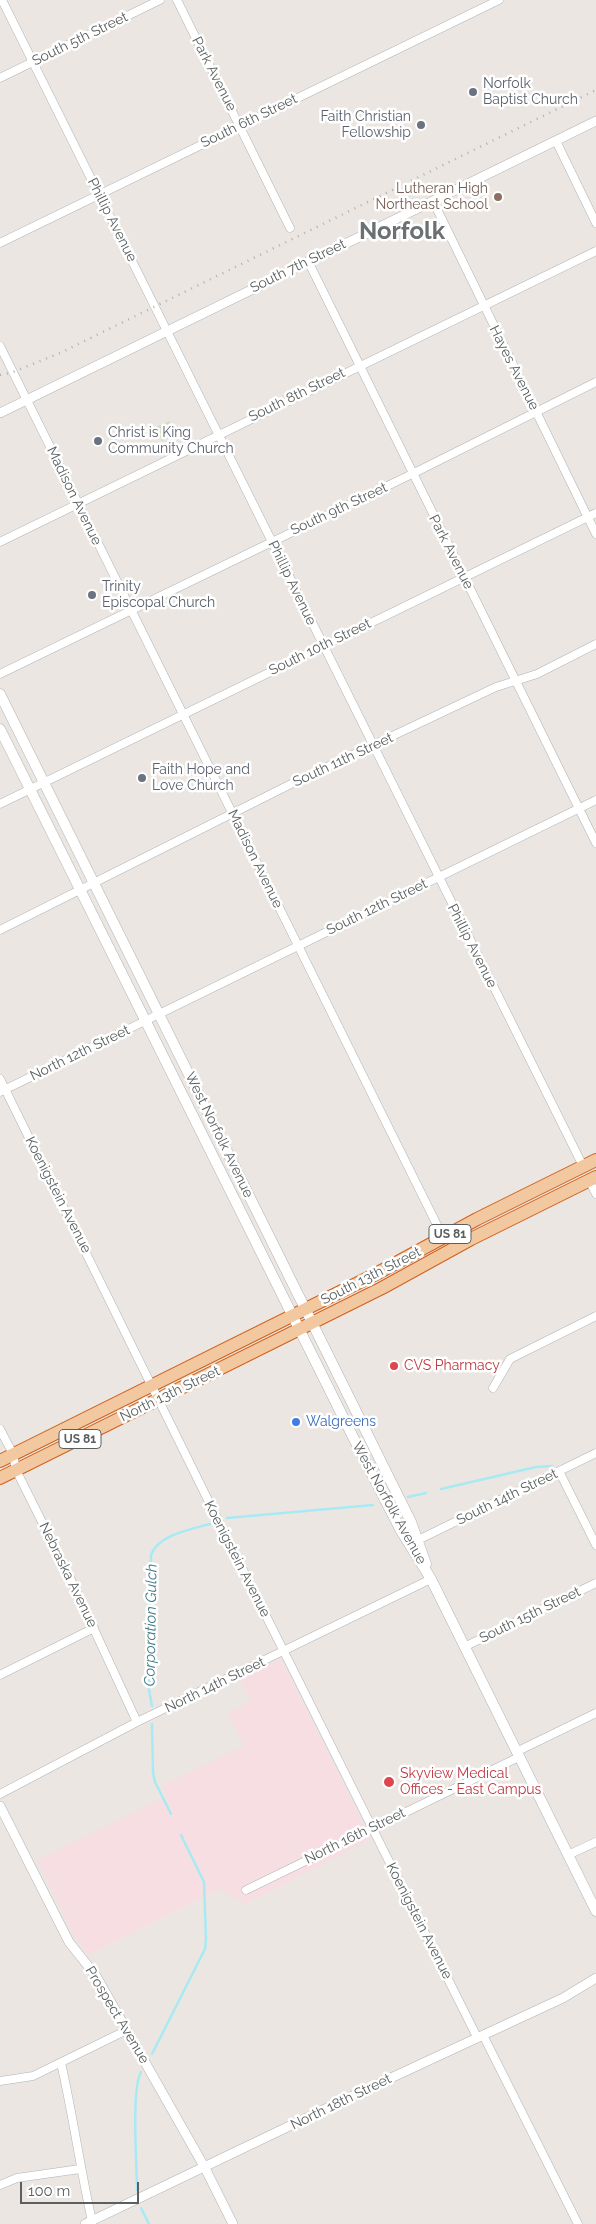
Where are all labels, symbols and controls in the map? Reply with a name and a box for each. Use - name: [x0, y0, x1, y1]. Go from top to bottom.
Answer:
- street label: South 5th Street: [29, 9, 131, 69]
- street label: Park Avenue: [188, 34, 240, 114]
- place label: Norfolk Baptist Church: [483, 76, 578, 108]
- marker: Norfolk Baptist Church: [467, 86, 479, 98]
- street label: South 6th Street: [198, 90, 300, 152]
- place label: Faith Christian Fellowship: [321, 109, 411, 142]
- marker: Faith Christian Fellowship: [415, 119, 427, 131]
- street label: Phillip Avenue: [84, 175, 140, 265]
- place label: Lutheran High Northeast School: [376, 181, 488, 213]
- marker: Lutheran High Northeast School: [492, 191, 504, 203]
- district label: Norfolk: [359, 218, 445, 246]
- street label: South 7th Street: [247, 236, 349, 296]
- street label: Hayes Avenue: [485, 323, 543, 413]
- street label: South 8th Street: [246, 364, 348, 426]
- place label: Christ is King Community Church: [108, 425, 234, 458]
- marker: Christ is King Community Church: [92, 435, 104, 447]
- street label: Madison Avenue: [43, 444, 105, 548]
- street label: South 9th Street: [288, 479, 390, 539]
- street label: Park Avenue: [425, 512, 477, 592]
- street label: Phillip Avenue: [264, 538, 320, 628]
- place label: Trinity Episcopal Church: [102, 579, 215, 612]
- marker: Trinity Episcopal Church: [86, 589, 98, 601]
- street label: South 10th Street: [266, 615, 374, 679]
- street label: South 11th Street: [290, 729, 396, 791]
- place label: Faith Hope and Love Church: [152, 762, 250, 794]
- marker: Faith Hope and Love Church: [136, 772, 148, 784]
- street label: Madison Avenue: [224, 807, 286, 911]
- street label: South 12th Street: [324, 875, 430, 939]
- street label: Phillip Avenue: [444, 901, 500, 991]
- street label: North 12th Street: [27, 1022, 133, 1084]
- street label: West Norfolk Avenue: [181, 1070, 257, 1200]
- street label: Koenigstein Avenue: [21, 1134, 95, 1256]
- road number: US 81: [429, 1224, 471, 1244]
- street label: South 13th Street: [318, 1243, 424, 1309]
- place label: CVS Pharmacy: [404, 1358, 500, 1374]
- marker: CVS Pharmacy: [388, 1360, 400, 1372]
- street label: North 13th Street: [117, 1363, 223, 1425]
- place label: Walgreens: [306, 1414, 376, 1430]
- marker: Walgreens: [290, 1416, 302, 1428]
- road number: US 81: [59, 1430, 101, 1448]
- street label: West Norfolk Avenue: [348, 1439, 430, 1567]
- street label: South 14th Street: [454, 1465, 560, 1529]
- street label: Koenigstein Avenue: [200, 1498, 274, 1620]
- street label: Nebraska Avenue: [35, 1520, 101, 1630]
- water label: Corporation Gulch: [141, 1564, 161, 1686]
- street label: South 15th Street: [477, 1583, 583, 1647]
- street label: North 14th Street: [162, 1654, 268, 1716]
- place label: Skyview Medical Offices - East Campus: [400, 1766, 541, 1798]
- marker: Skyview Medical Offices - East Campus: [382, 1775, 396, 1789]
- street label: North 16th Street: [302, 1804, 408, 1868]
- street label: Koenigstein Avenue: [382, 1860, 456, 1982]
- street label: Prospect Avenue: [81, 1963, 153, 2067]
- street label: North 18th Street: [288, 2070, 394, 2134]
- scale bar: [22, 2172, 141, 2204]
- text: 100 m: [28, 2182, 70, 2200]

